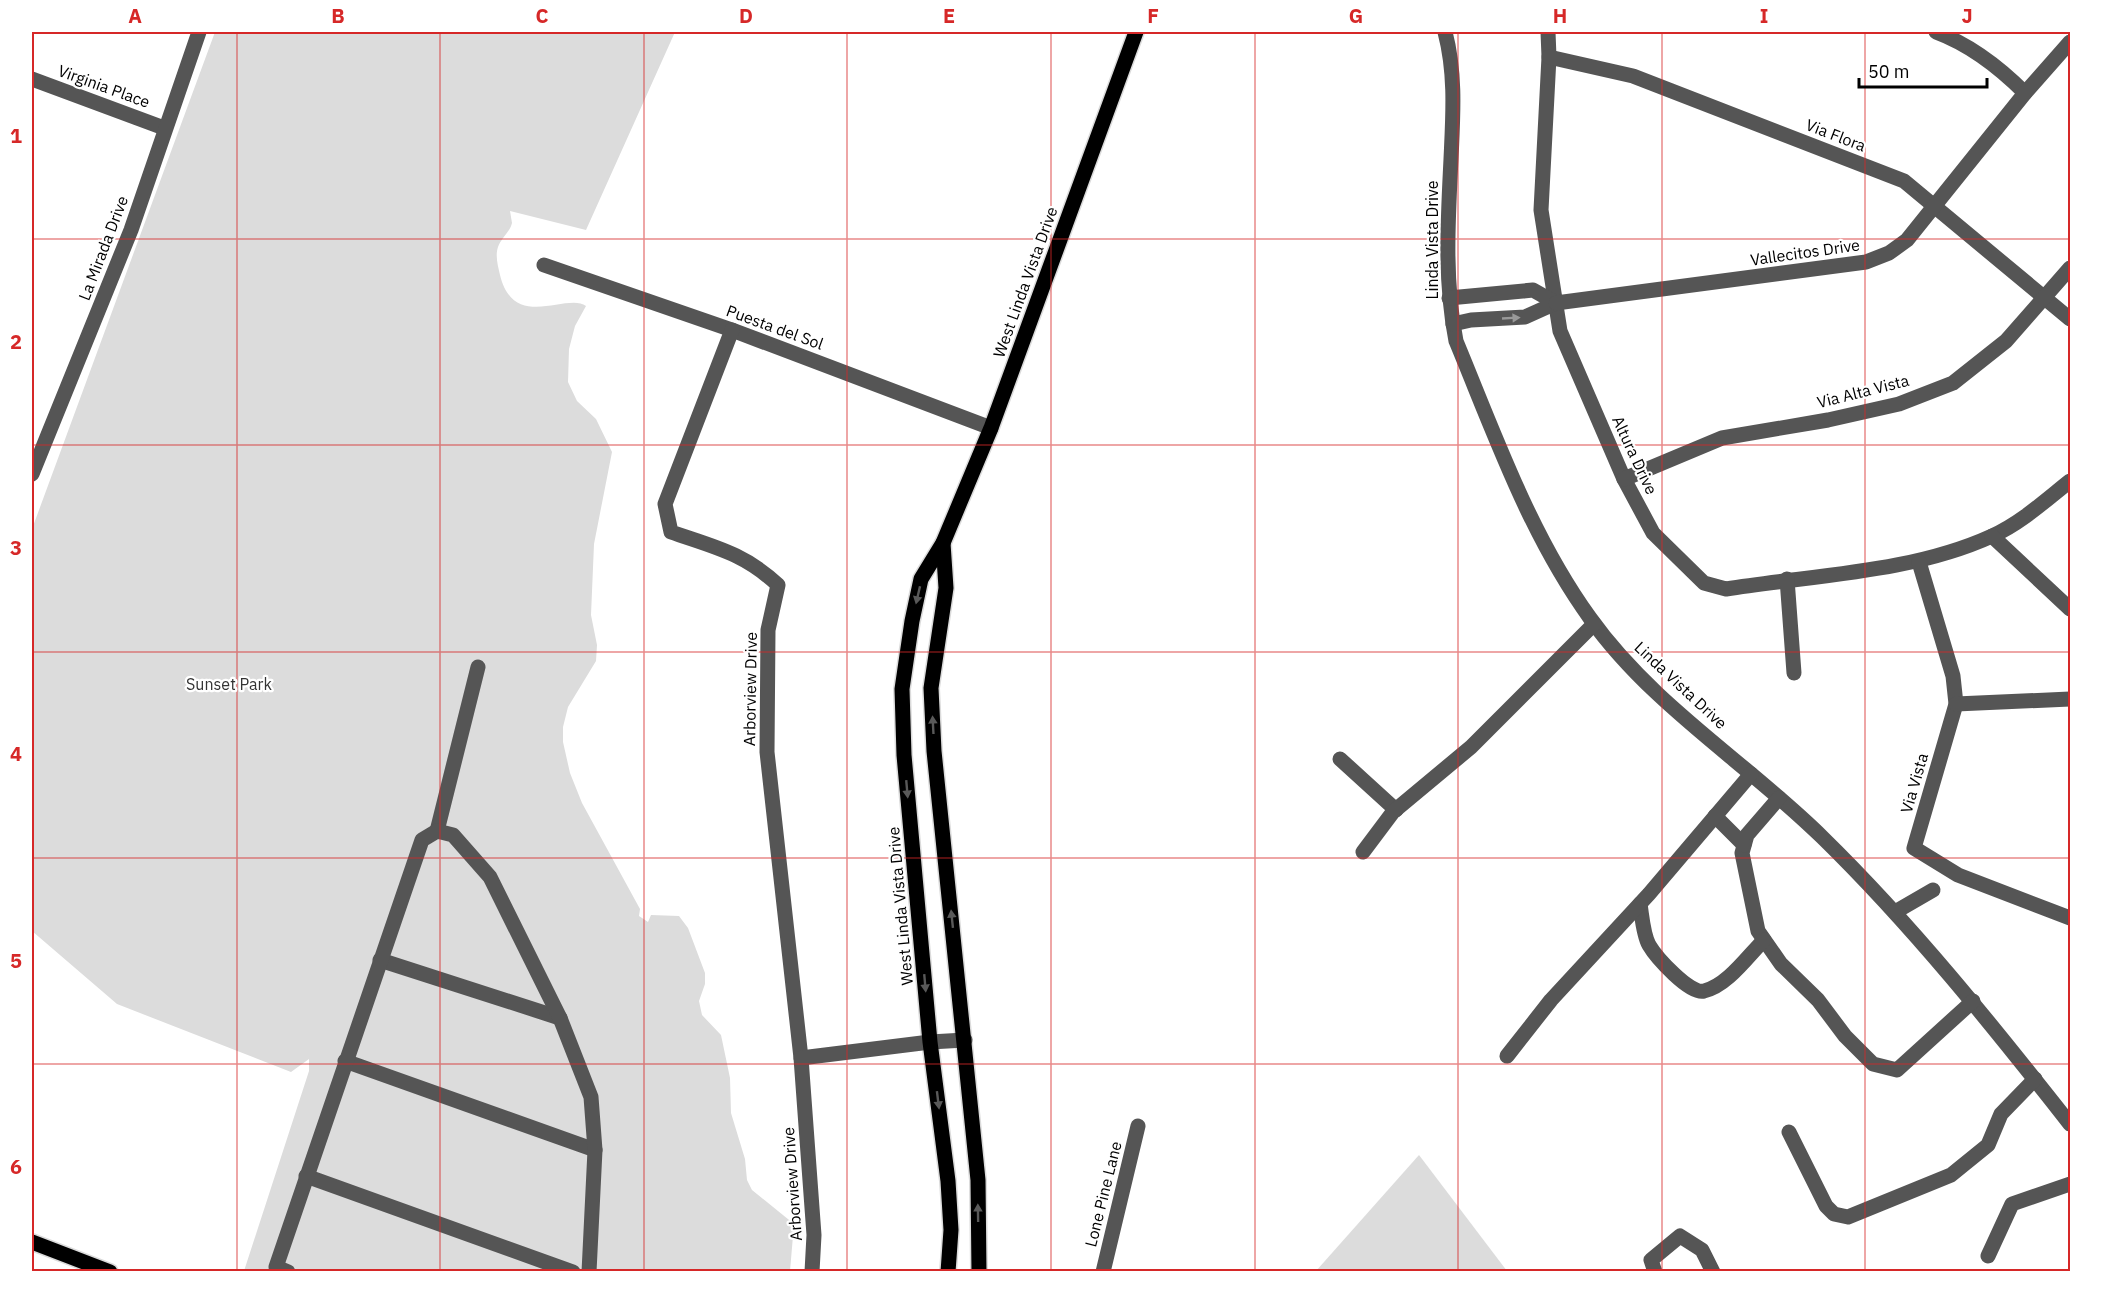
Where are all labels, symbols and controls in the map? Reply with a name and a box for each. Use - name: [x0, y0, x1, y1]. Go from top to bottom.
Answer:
- text: A: [128, 2, 142, 29]
- text: B: [331, 2, 345, 29]
- text: C: [535, 2, 549, 29]
- text: D: [739, 2, 753, 29]
- text: E: [943, 2, 955, 29]
- text: F: [1147, 2, 1159, 29]
- text: G: [1349, 2, 1363, 29]
- text: H: [1553, 2, 1567, 29]
- text: I: [1760, 2, 1768, 29]
- text: J: [1961, 2, 1973, 29]
- scale bar: [1859, 51, 1986, 89]
- street label: Virginia Place: [55, 60, 153, 112]
- text: 50 m: [1868, 60, 1910, 83]
- street label: Via Flora: [1803, 114, 1869, 156]
- text: 1: [10, 122, 22, 149]
- street label: Linda Vista Drive: [1422, 180, 1442, 300]
- street label: La Mirada Drive: [74, 193, 132, 303]
- street label: West Linda Vista Drive: [988, 204, 1062, 360]
- street label: Vallecitos Drive: [1749, 234, 1861, 270]
- street label: Puesta del Sol: [724, 300, 826, 354]
- one-way arrow: [1501, 314, 1520, 323]
- text: 2: [10, 328, 22, 355]
- street label: Via Alta Vista: [1815, 370, 1912, 412]
- street label: Altura Drive: [1608, 412, 1662, 498]
- text: 3: [10, 534, 22, 561]
- one-way arrow: [912, 586, 922, 604]
- street label: Arborview Drive: [739, 632, 761, 746]
- street label: Linda Vista Drive: [1631, 637, 1732, 733]
- park label: Sunset Park: [186, 674, 272, 694]
- one-way arrow: [928, 716, 937, 735]
- text: 4: [10, 740, 22, 767]
- street label: Via Vista: [1896, 750, 1932, 815]
- one-way arrow: [902, 779, 912, 798]
- street label: West Linda Vista Drive: [883, 826, 917, 986]
- one-way arrow: [947, 910, 957, 929]
- text: 5: [10, 947, 22, 974]
- one-way arrow: [920, 973, 930, 992]
- one-way arrow: [933, 1090, 942, 1109]
- street label: Arborview Drive: [778, 1126, 806, 1242]
- street label: Lone Pine Lane: [1080, 1139, 1126, 1249]
- text: 6: [10, 1153, 22, 1180]
- one-way arrow: [974, 1204, 983, 1223]

